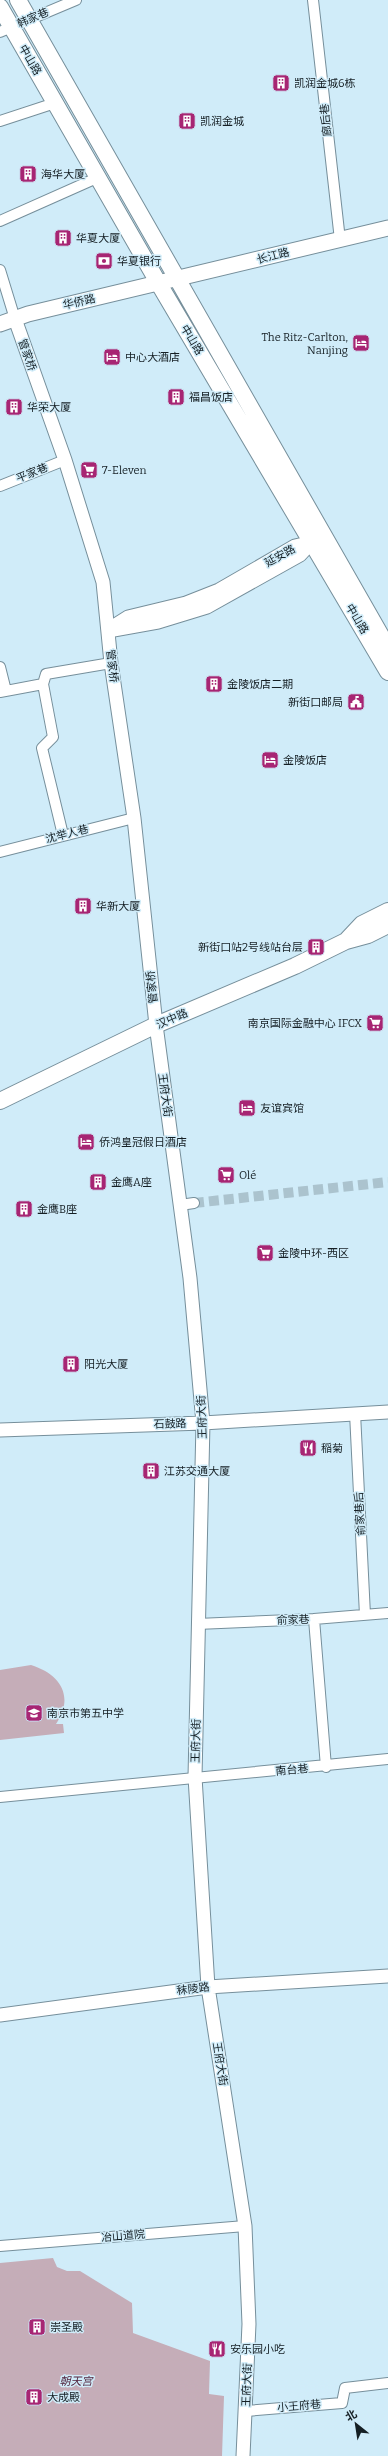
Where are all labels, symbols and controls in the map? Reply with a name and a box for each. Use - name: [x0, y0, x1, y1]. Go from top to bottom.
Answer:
- street label: 韩家巷: [15, 6, 51, 30]
- street label: 中山路: [16, 42, 44, 78]
- building icon: 凯润金城6栋: [271, 73, 291, 93]
- place label: 凯润金城6栋: [294, 77, 355, 90]
- street label: 廊后巷: [318, 103, 334, 137]
- building icon: 凯润金城: [177, 111, 197, 131]
- place label: 凯润金城: [200, 115, 244, 128]
- building icon: 海华大厦: [18, 164, 38, 184]
- place label: 海华大厦: [41, 168, 85, 181]
- building icon: 华夏大厦: [53, 228, 73, 248]
- place label: 华夏大厦: [76, 232, 120, 245]
- street label: 长江路: [255, 246, 291, 266]
- bank icon: 华夏银行: [94, 251, 114, 271]
- place label: 华夏银行: [117, 255, 161, 268]
- street label: 华侨路: [61, 292, 97, 312]
- street label: 中山路: [178, 323, 206, 357]
- place label: The Ritz-Carlton, Nanjing: [262, 331, 348, 357]
- hotel icon: The Ritz-Carlton, Nanjing: [351, 333, 371, 353]
- street label: 管家桥: [15, 337, 39, 373]
- hotel icon: 中心大酒店: [102, 347, 122, 367]
- place label: 中心大酒店: [125, 351, 180, 364]
- building icon: 福昌饭店: [166, 387, 186, 407]
- place label: 福昌饭店: [189, 391, 233, 404]
- building icon: 华荣大厦: [4, 397, 24, 417]
- place label: 华荣大厦: [27, 401, 71, 414]
- supermarket icon: 7-Eleven: [79, 460, 99, 480]
- street label: 平家巷: [14, 461, 50, 485]
- place label: 7-Eleven: [102, 464, 147, 477]
- street label: 延安路: [262, 542, 298, 570]
- street label: 中山路: [343, 602, 371, 636]
- street label: 管家桥: [104, 649, 120, 683]
- building icon: 金陵饭店二期: [204, 674, 224, 694]
- place label: 金陵饭店二期: [227, 678, 293, 691]
- public building icon: 新街口邮局: [346, 692, 366, 712]
- place label: 新街口邮局: [288, 696, 343, 709]
- hotel icon: 金陵饭店: [260, 750, 280, 770]
- place label: 金陵饭店: [283, 754, 327, 767]
- street label: 沈举人巷: [44, 822, 90, 846]
- building icon: 华新大厦: [73, 896, 93, 916]
- place label: 华新大厦: [96, 900, 140, 913]
- building icon: 新街口站2号线站台层: [306, 937, 326, 957]
- place label: 新街口站2号线站台层: [198, 941, 303, 954]
- street label: 管家桥: [144, 970, 160, 1004]
- street label: 汉中路: [154, 1007, 190, 1031]
- supermarket icon: 南京国际金融中心 IFCX: [365, 1013, 385, 1033]
- place label: 南京国际金融中心 IFCX: [248, 1017, 362, 1030]
- street label: 王府大街: [156, 1072, 174, 1118]
- hotel icon: 友谊宾馆: [237, 1098, 257, 1118]
- place label: 友谊宾馆: [260, 1102, 304, 1115]
- hotel icon: 侨鸿皇冠假日酒店: [76, 1132, 96, 1152]
- place label: 侨鸿皇冠假日酒店: [99, 1136, 187, 1149]
- supermarket icon: Olé: [216, 1165, 236, 1185]
- place label: Olé: [239, 1169, 256, 1182]
- building icon: 金鹰A座: [88, 1172, 108, 1192]
- place label: 金鹰A座: [111, 1176, 152, 1189]
- building icon: 金鹰B座: [14, 1199, 34, 1219]
- place label: 金鹰B座: [37, 1203, 77, 1216]
- supermarket icon: 金陵中环-西区: [255, 1243, 275, 1263]
- place label: 金陵中环-西区: [278, 1247, 349, 1260]
- building icon: 阳光大厦: [61, 1354, 81, 1374]
- place label: 阳光大厦: [84, 1358, 128, 1371]
- street label: 王府大街: [195, 1395, 209, 1439]
- street label: 石鼓路: [153, 1417, 187, 1431]
- restaurant icon: 稲菊: [298, 1438, 318, 1458]
- place label: 稲菊: [321, 1442, 343, 1455]
- building icon: 江苏交通大厦: [141, 1461, 161, 1481]
- place label: 江苏交通大厦: [164, 1465, 230, 1478]
- street label: 俞家巷后: [352, 1492, 368, 1536]
- street label: 俞家巷: [276, 1613, 310, 1627]
- school or university icon: 南京市第五中学: [24, 1703, 44, 1723]
- place label: 南京市第五中学: [47, 1707, 124, 1720]
- street label: 王府大街: [189, 1719, 203, 1763]
- street label: 南台巷: [275, 1762, 309, 1778]
- street label: 秣陵路: [176, 1981, 210, 1997]
- street label: 王府大街: [210, 2041, 230, 2087]
- street label: 冶山道院: [101, 2228, 145, 2244]
- building icon: 崇圣殿: [27, 2317, 47, 2337]
- place label: 崇圣殿: [50, 2321, 83, 2334]
- restaurant icon: 安乐园小吃: [207, 2339, 227, 2359]
- place label: 安乐园小吃: [230, 2343, 285, 2356]
- street label: 王府大街: [240, 2363, 254, 2407]
- park label: 朝天宫: [60, 2375, 94, 2388]
- building icon: 大成殿: [24, 2387, 44, 2407]
- place label: 大成殿: [47, 2391, 80, 2404]
- street label: 小王府巷: [277, 2398, 321, 2414]
- north arrow: [336, 2404, 376, 2444]
- text: 北: [343, 2407, 359, 2424]

